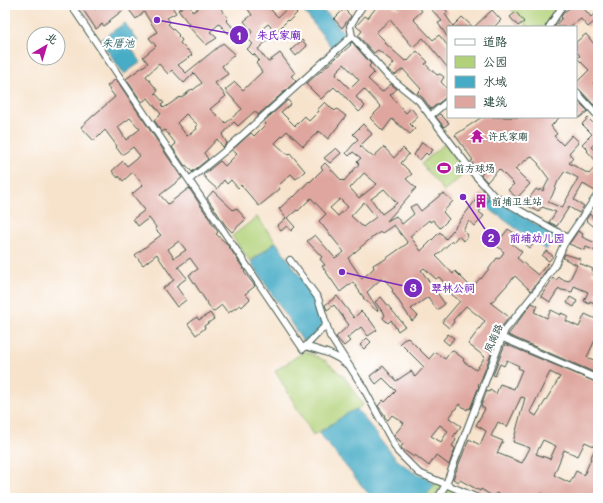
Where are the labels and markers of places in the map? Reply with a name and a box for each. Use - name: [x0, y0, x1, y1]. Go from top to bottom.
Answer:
- callout: 朱氏家廟: [229, 24, 309, 47]
- temple icon: 许氏家廟: [469, 128, 485, 144]
- place label: 许氏家廟: [488, 129, 528, 143]
- sports icon: 前方球场: [436, 160, 452, 176]
- place label: 前方球场: [455, 161, 495, 175]
- building icon: 前埔卫生站: [473, 193, 489, 209]
- place label: 前埔卫生站: [492, 194, 542, 208]
- callout: 前埔幼儿园: [481, 227, 572, 250]
- callout: 翠林公祠: [403, 276, 483, 299]

